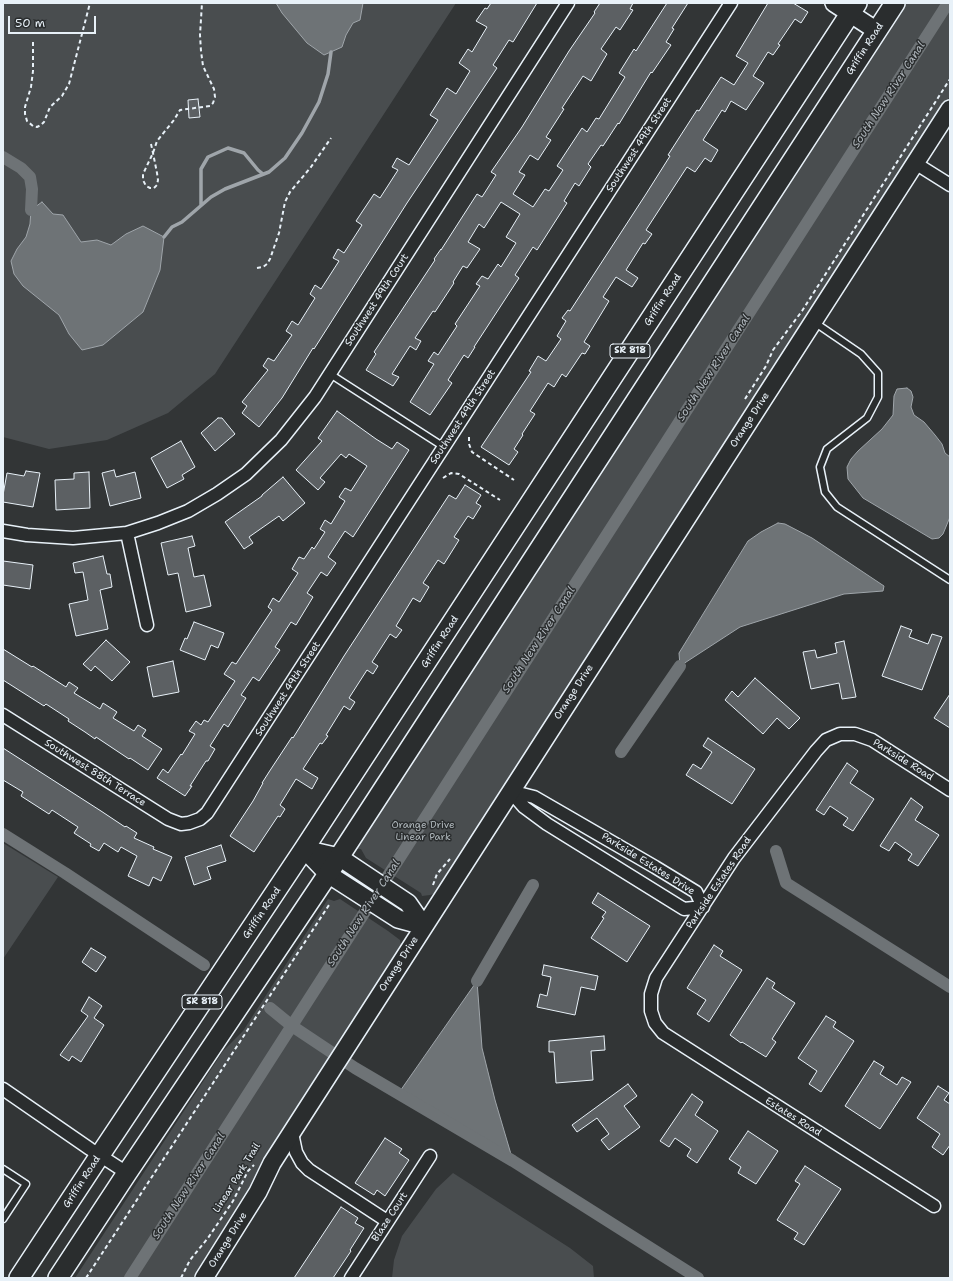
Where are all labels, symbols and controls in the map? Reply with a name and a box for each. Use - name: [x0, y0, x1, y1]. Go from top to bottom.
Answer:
- scale bar: [10, 8, 98, 34]
- text: 50 m: [15, 15, 45, 31]
- street label: Griffin Road: [844, 21, 886, 77]
- water label: South New River Canal: [850, 39, 928, 151]
- street label: Southwest 49th Street: [604, 95, 674, 195]
- street label: Southwest 49th Court: [343, 252, 411, 348]
- street label: Griffin Road: [642, 272, 684, 328]
- water label: South New River Canal: [675, 312, 753, 424]
- road number: SR 818: [610, 344, 650, 358]
- street label: Southwest 49th Street: [428, 367, 498, 467]
- street label: Orange Drive: [728, 390, 772, 450]
- water label: South New River Canal: [500, 584, 578, 696]
- street label: Griffin Road: [419, 614, 461, 670]
- street label: Southwest 49th Street: [253, 639, 323, 739]
- street label: Orange Drive: [552, 662, 596, 722]
- street label: Southwest 88th Terrace: [42, 737, 148, 809]
- street label: Parkside Road: [870, 737, 936, 783]
- park label: Orange Drive Linear Park: [391, 819, 455, 842]
- street label: Parkside Estates Drive: [599, 830, 697, 898]
- street label: Parkside Estates Road: [684, 835, 754, 931]
- water label: South New River Canal: [325, 857, 403, 969]
- street label: Griffin Road: [240, 885, 284, 941]
- street label: Orange Drive: [377, 934, 421, 994]
- road number: SR 818: [182, 995, 222, 1009]
- street label: Estates Road: [763, 1095, 823, 1139]
- water label: South New River Canal: [150, 1130, 228, 1242]
- street label: Linear Park Trail: [211, 1141, 263, 1215]
- street label: Griffin Road: [61, 1154, 103, 1210]
- street label: Blaze Court: [370, 1190, 410, 1244]
- street label: Orange Drive: [206, 1210, 250, 1270]

